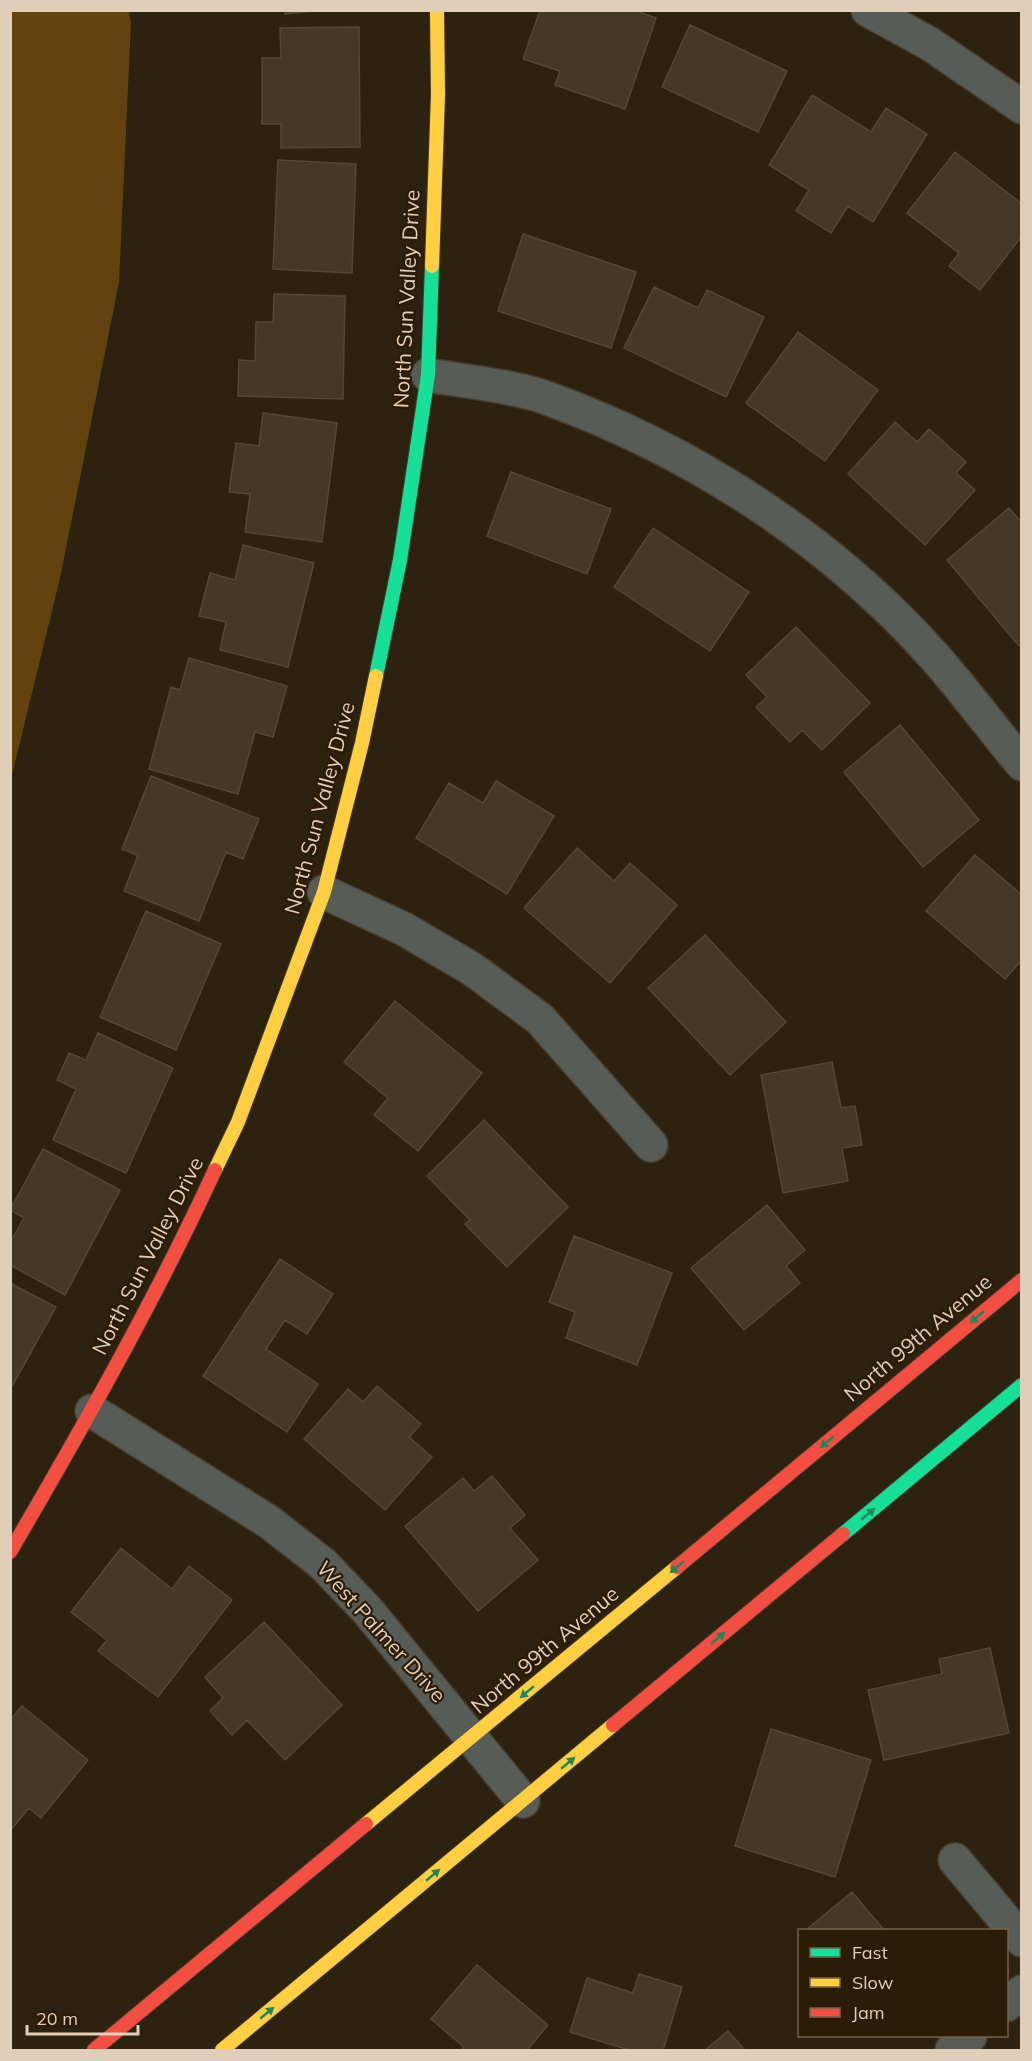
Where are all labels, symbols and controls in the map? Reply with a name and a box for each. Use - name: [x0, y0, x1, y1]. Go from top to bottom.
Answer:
- street label: North Sun Valley Drive: [387, 189, 425, 409]
- street label: North Sun Valley Drive: [278, 699, 360, 917]
- street label: North Sun Valley Drive: [86, 1152, 208, 1359]
- street label: North 99th Avenue: [838, 1268, 996, 1406]
- one-way arrow: [970, 1310, 985, 1323]
- one-way arrow: [820, 1435, 835, 1448]
- one-way arrow: [860, 1507, 876, 1520]
- street label: West Palmer Drive: [311, 1555, 452, 1707]
- one-way arrow: [670, 1560, 685, 1573]
- street label: North 99th Avenue: [465, 1580, 623, 1718]
- one-way arrow: [710, 1632, 726, 1645]
- one-way arrow: [519, 1685, 535, 1698]
- one-way arrow: [560, 1757, 575, 1770]
- one-way arrow: [425, 1869, 441, 1882]
- legend: [798, 1929, 1008, 2037]
- text: Fast: [852, 1941, 888, 1964]
- text: Slow: [852, 1971, 894, 1994]
- scale bar: [27, 1998, 138, 2036]
- text: Jam: [852, 2001, 885, 2024]
- text: 20 m: [36, 2007, 78, 2030]
- one-way arrow: [259, 2007, 274, 2020]

